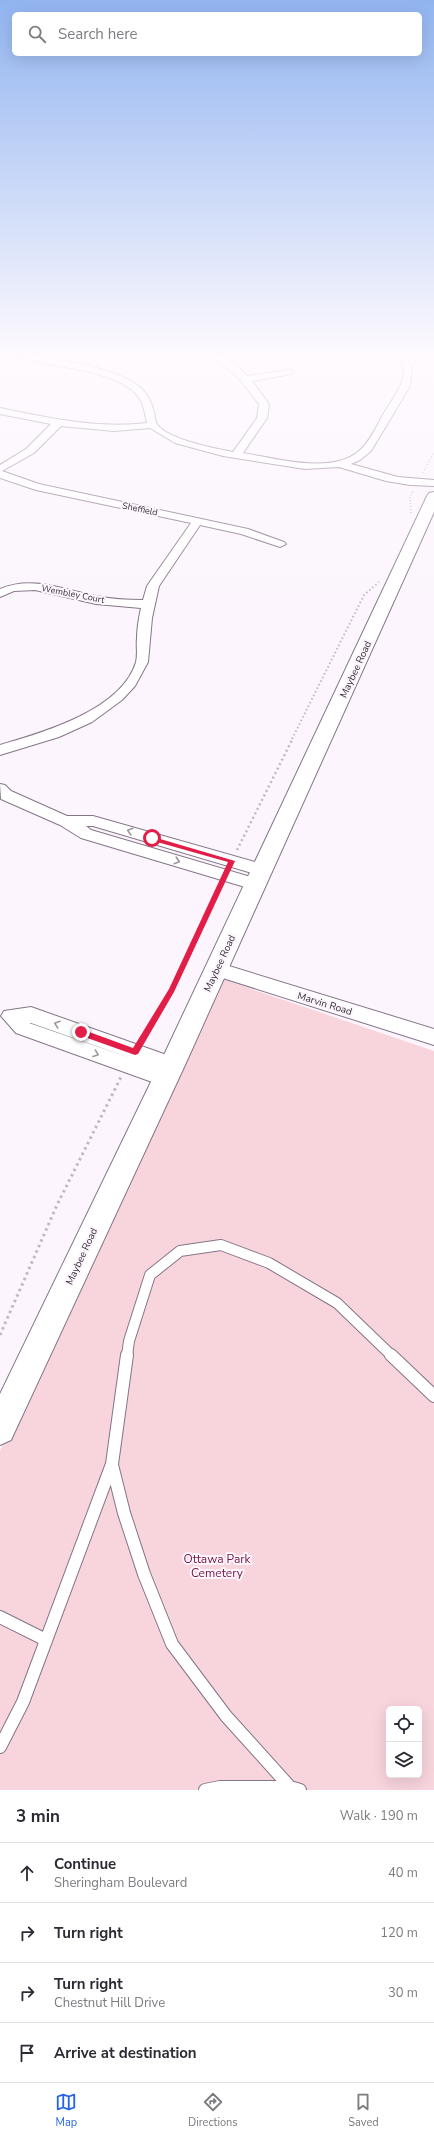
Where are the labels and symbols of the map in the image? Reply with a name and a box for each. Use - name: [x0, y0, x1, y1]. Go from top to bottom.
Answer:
- street label: Sheffield: [121, 499, 159, 519]
- street label: Wembley Court: [41, 582, 106, 606]
- street label: Maybee Road: [337, 639, 375, 700]
- one-way arrow: [127, 827, 134, 836]
- route start: [143, 829, 161, 847]
- one-way arrow: [173, 856, 180, 865]
- street label: Maybee Road: [201, 933, 239, 994]
- street label: Marvin Road: [296, 989, 354, 1019]
- one-way arrow: [53, 1020, 60, 1028]
- route end: [72, 1023, 90, 1041]
- one-way arrow: [93, 1050, 100, 1058]
- street label: Maybee Road: [63, 1226, 101, 1287]
- park label: Ottawa Park Cemetery: [183, 1551, 252, 1581]

